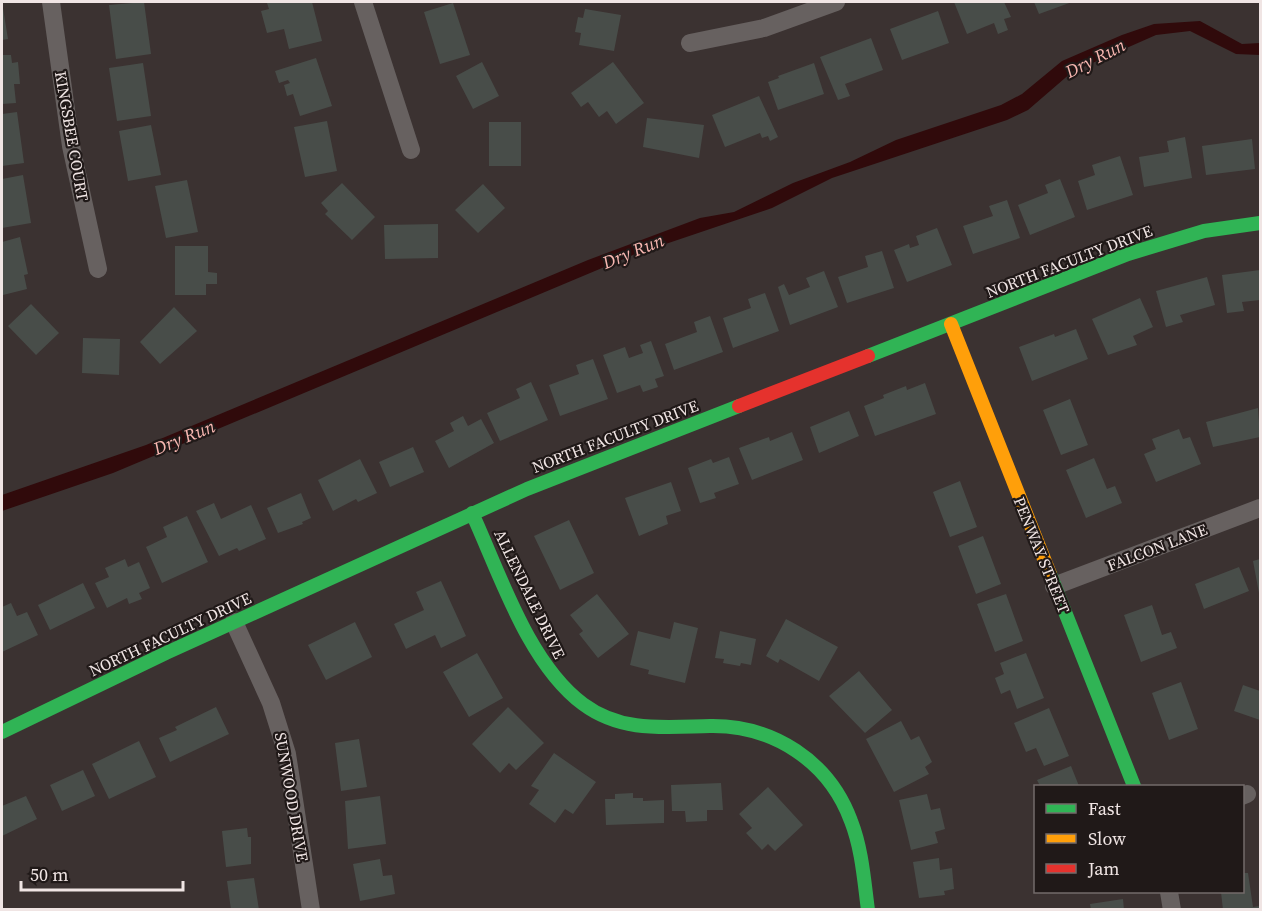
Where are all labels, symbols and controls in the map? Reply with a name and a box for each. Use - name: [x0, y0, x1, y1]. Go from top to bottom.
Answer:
- water label: Dry Run: [1060, 32, 1129, 84]
- street label: KINGSBEE COURT: [50, 69, 94, 203]
- street label: NORTH FACULTY DRIVE: [983, 219, 1156, 303]
- water label: Dry Run: [597, 227, 668, 275]
- street label: NORTH FACULTY DRIVE: [529, 394, 702, 478]
- water label: Dry Run: [148, 413, 219, 461]
- street label: PENWAY STREET: [1009, 493, 1076, 617]
- street label: FALCON LANE: [1104, 518, 1211, 576]
- street label: ALLENDALE DRIVE: [489, 526, 571, 663]
- street label: NORTH FACULTY DRIVE: [85, 587, 255, 681]
- street label: SUNWOOD DRIVE: [270, 731, 314, 864]
- legend: [1034, 785, 1244, 893]
- text: Fast: [1088, 796, 1121, 821]
- text: Slow: [1088, 826, 1126, 851]
- scale bar: [21, 854, 183, 892]
- text: Jam: [1087, 856, 1120, 881]
- text: 50 m: [30, 862, 68, 887]

